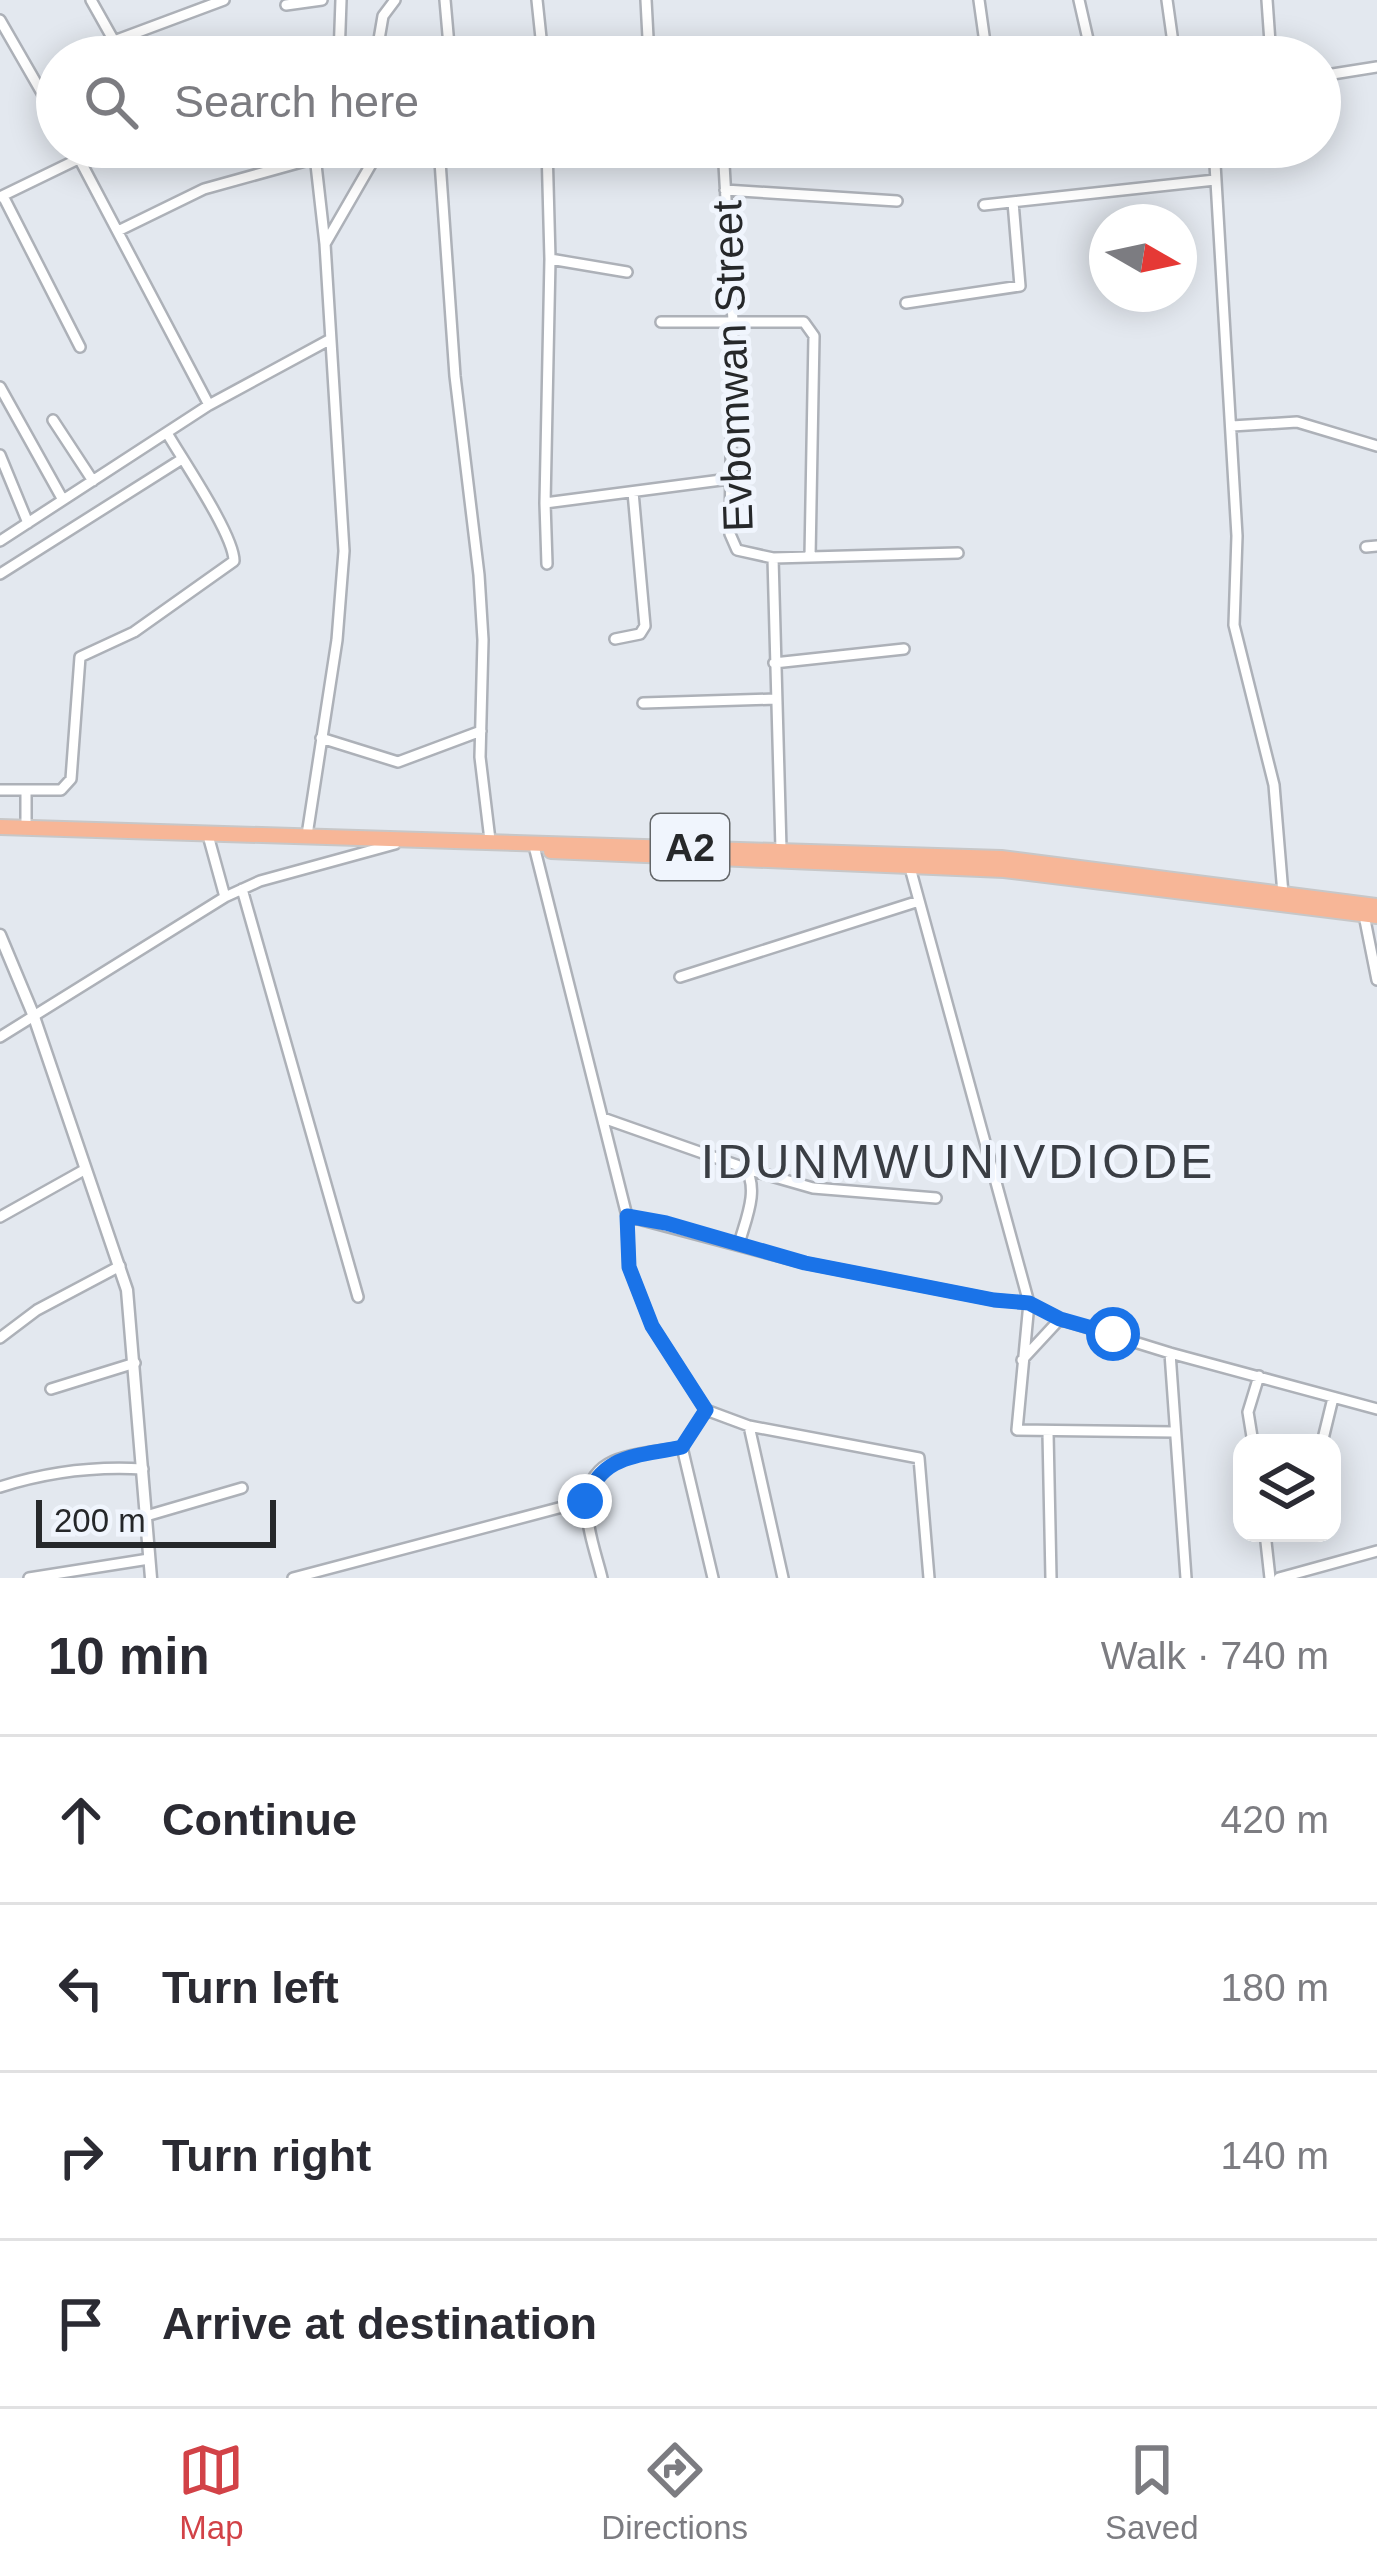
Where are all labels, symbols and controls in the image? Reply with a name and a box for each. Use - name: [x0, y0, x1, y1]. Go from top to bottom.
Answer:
- search box: [36, 36, 1341, 168]
- icon: search: [78, 69, 144, 135]
- text: Search here: [174, 76, 419, 127]
- street label: Evbomwan Street: [703, 199, 762, 532]
- north arrow: [1089, 204, 1197, 312]
- road number: A2: [651, 814, 729, 880]
- district label: IDUNMWUNIVDIODE: [701, 1135, 1215, 1188]
- route start: [1086, 1307, 1140, 1361]
- map controls: [1233, 1434, 1341, 1542]
- button: layers: [1233, 1434, 1341, 1542]
- route end: [558, 1474, 612, 1528]
- scale bar: [36, 1494, 276, 1547]
- text: 200 m: [54, 1502, 146, 1539]
- text: 10 min: [48, 1628, 210, 1685]
- text: Walk · 740 m: [1101, 1634, 1329, 1677]
- icon: ahead: [48, 1787, 114, 1853]
- text: Continue: [162, 1794, 357, 1845]
- text: 420 m: [1221, 1798, 1329, 1841]
- icon: left: [48, 1955, 114, 2021]
- text: Turn left: [162, 1962, 339, 2013]
- text: 180 m: [1221, 1966, 1329, 2009]
- icon: right: [48, 2123, 114, 2189]
- text: Turn right: [162, 2130, 371, 2181]
- text: 140 m: [1221, 2134, 1329, 2177]
- icon: arrive: [48, 2291, 114, 2357]
- text: Arrive at destination: [162, 2298, 597, 2349]
- tab: Map: [178, 2437, 244, 2547]
- tab: Directions: [601, 2437, 748, 2547]
- tab: Saved: [1105, 2437, 1199, 2547]

